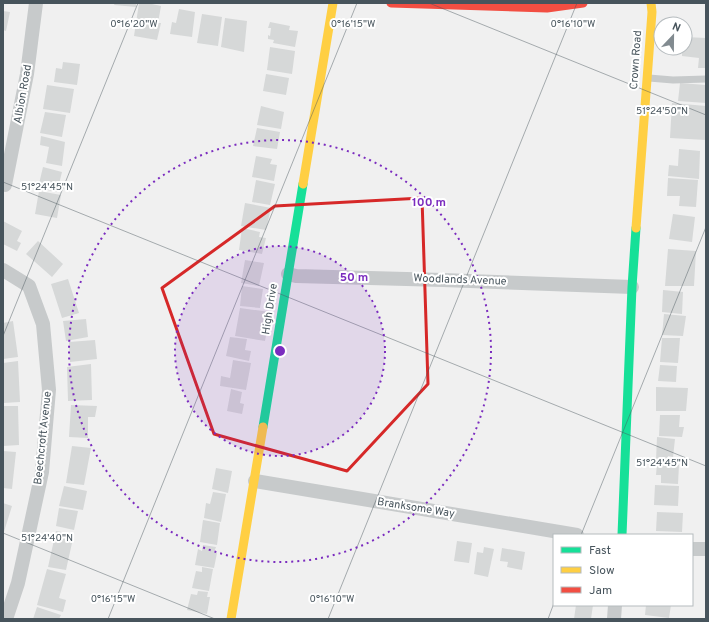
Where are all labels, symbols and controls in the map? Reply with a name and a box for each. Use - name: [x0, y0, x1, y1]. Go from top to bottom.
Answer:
- north arrow: [653, 16, 693, 56]
- text: 0°16'20"W: [110, 18, 158, 31]
- text: 0°16'15"W: [331, 18, 375, 31]
- text: 0°16'10"W: [551, 18, 595, 31]
- text: N: [670, 20, 683, 36]
- street label: Crown Road: [627, 30, 645, 90]
- street label: Albion Road: [11, 63, 35, 125]
- text: 51°24'50"N: [636, 105, 688, 118]
- text: 51°24'45"N: [21, 181, 73, 194]
- text: 100 m: [412, 195, 446, 211]
- text: 50 m: [340, 270, 368, 286]
- street label: Woodlands Avenue: [413, 271, 507, 289]
- street label: High Drive: [259, 282, 281, 336]
- centre of rings: [273, 344, 287, 358]
- street label: Beechcroft Avenue: [31, 391, 55, 485]
- text: 51°24'45"N: [636, 457, 688, 470]
- street label: Branksome Way: [376, 495, 456, 521]
- text: 51°24'40"N: [21, 532, 73, 545]
- legend: [553, 534, 693, 606]
- text: Fast: [589, 543, 611, 559]
- text: Slow: [589, 563, 615, 579]
- text: Jam: [589, 583, 612, 599]
- text: 0°16'15"W: [91, 593, 135, 606]
- text: 0°16'10"W: [310, 593, 354, 606]

